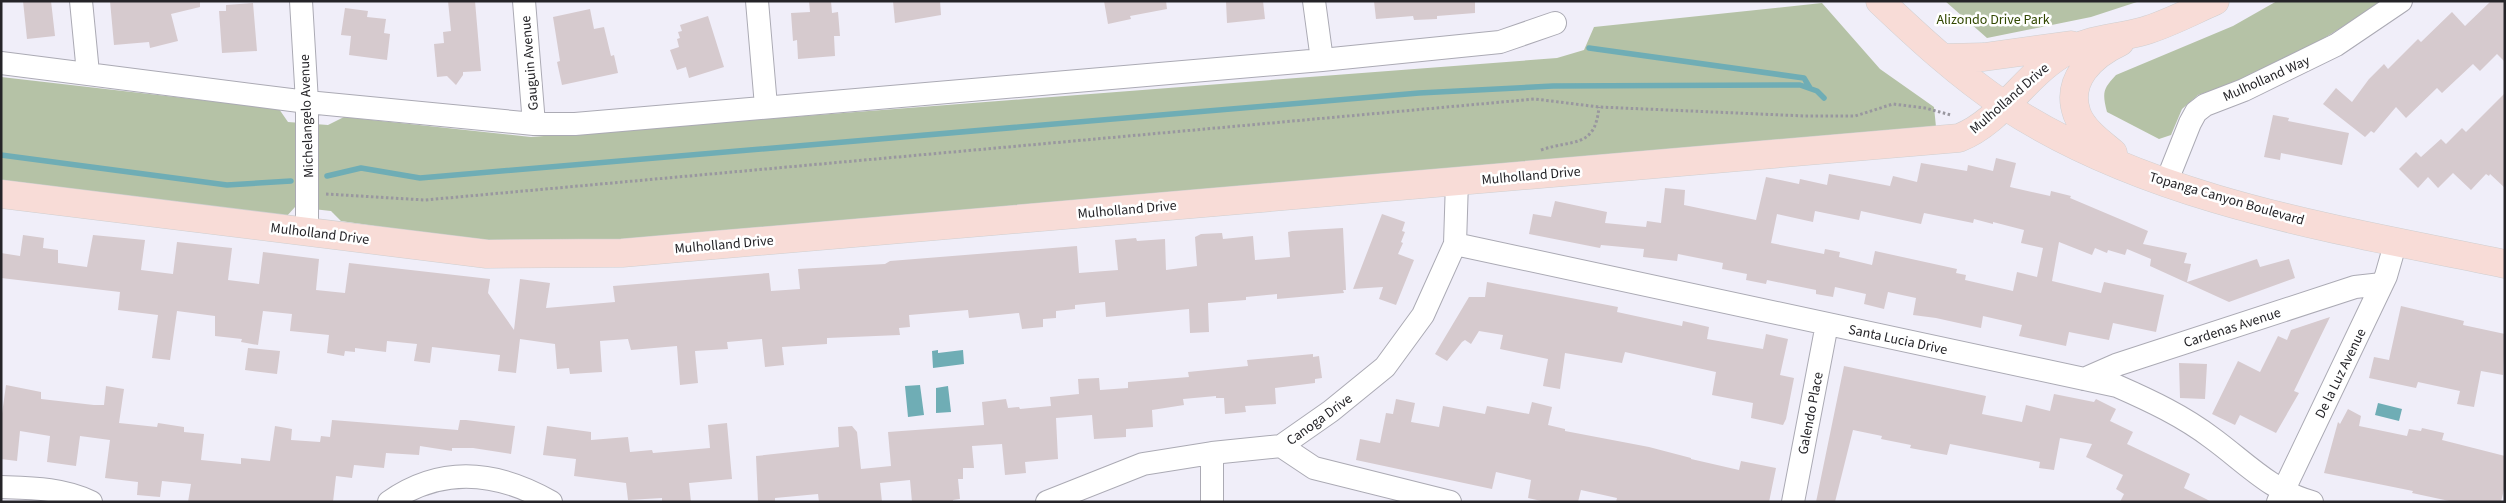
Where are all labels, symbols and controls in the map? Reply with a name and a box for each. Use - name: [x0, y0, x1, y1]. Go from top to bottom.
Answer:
- park label: Alizondo Drive Park: [1936, 10, 2050, 30]
- street label: Gauguin Avenue: [516, 15, 544, 111]
- street label: Mulholland Way: [2220, 51, 2314, 107]
- street label: Michelangelo Avenue: [295, 54, 319, 178]
- street label: Mulholland Drive: [1966, 59, 2054, 139]
- street label: Mulholland Drive: [1481, 162, 1581, 190]
- street label: Topanga Canyon Boulevard: [2147, 167, 2306, 231]
- street label: Mulholland Drive: [1077, 196, 1177, 224]
- street label: Mulholland Drive: [269, 218, 370, 250]
- street label: Mulholland Drive: [674, 231, 774, 259]
- street label: Cardenas Avenue: [2181, 303, 2283, 353]
- street label: Santa Lucia Drive: [1846, 320, 1949, 360]
- street label: De la Luz Avenue: [2310, 325, 2371, 422]
- street label: Galendo Place: [1793, 370, 1829, 456]
- street label: Canoga Drive: [1282, 389, 1357, 451]

